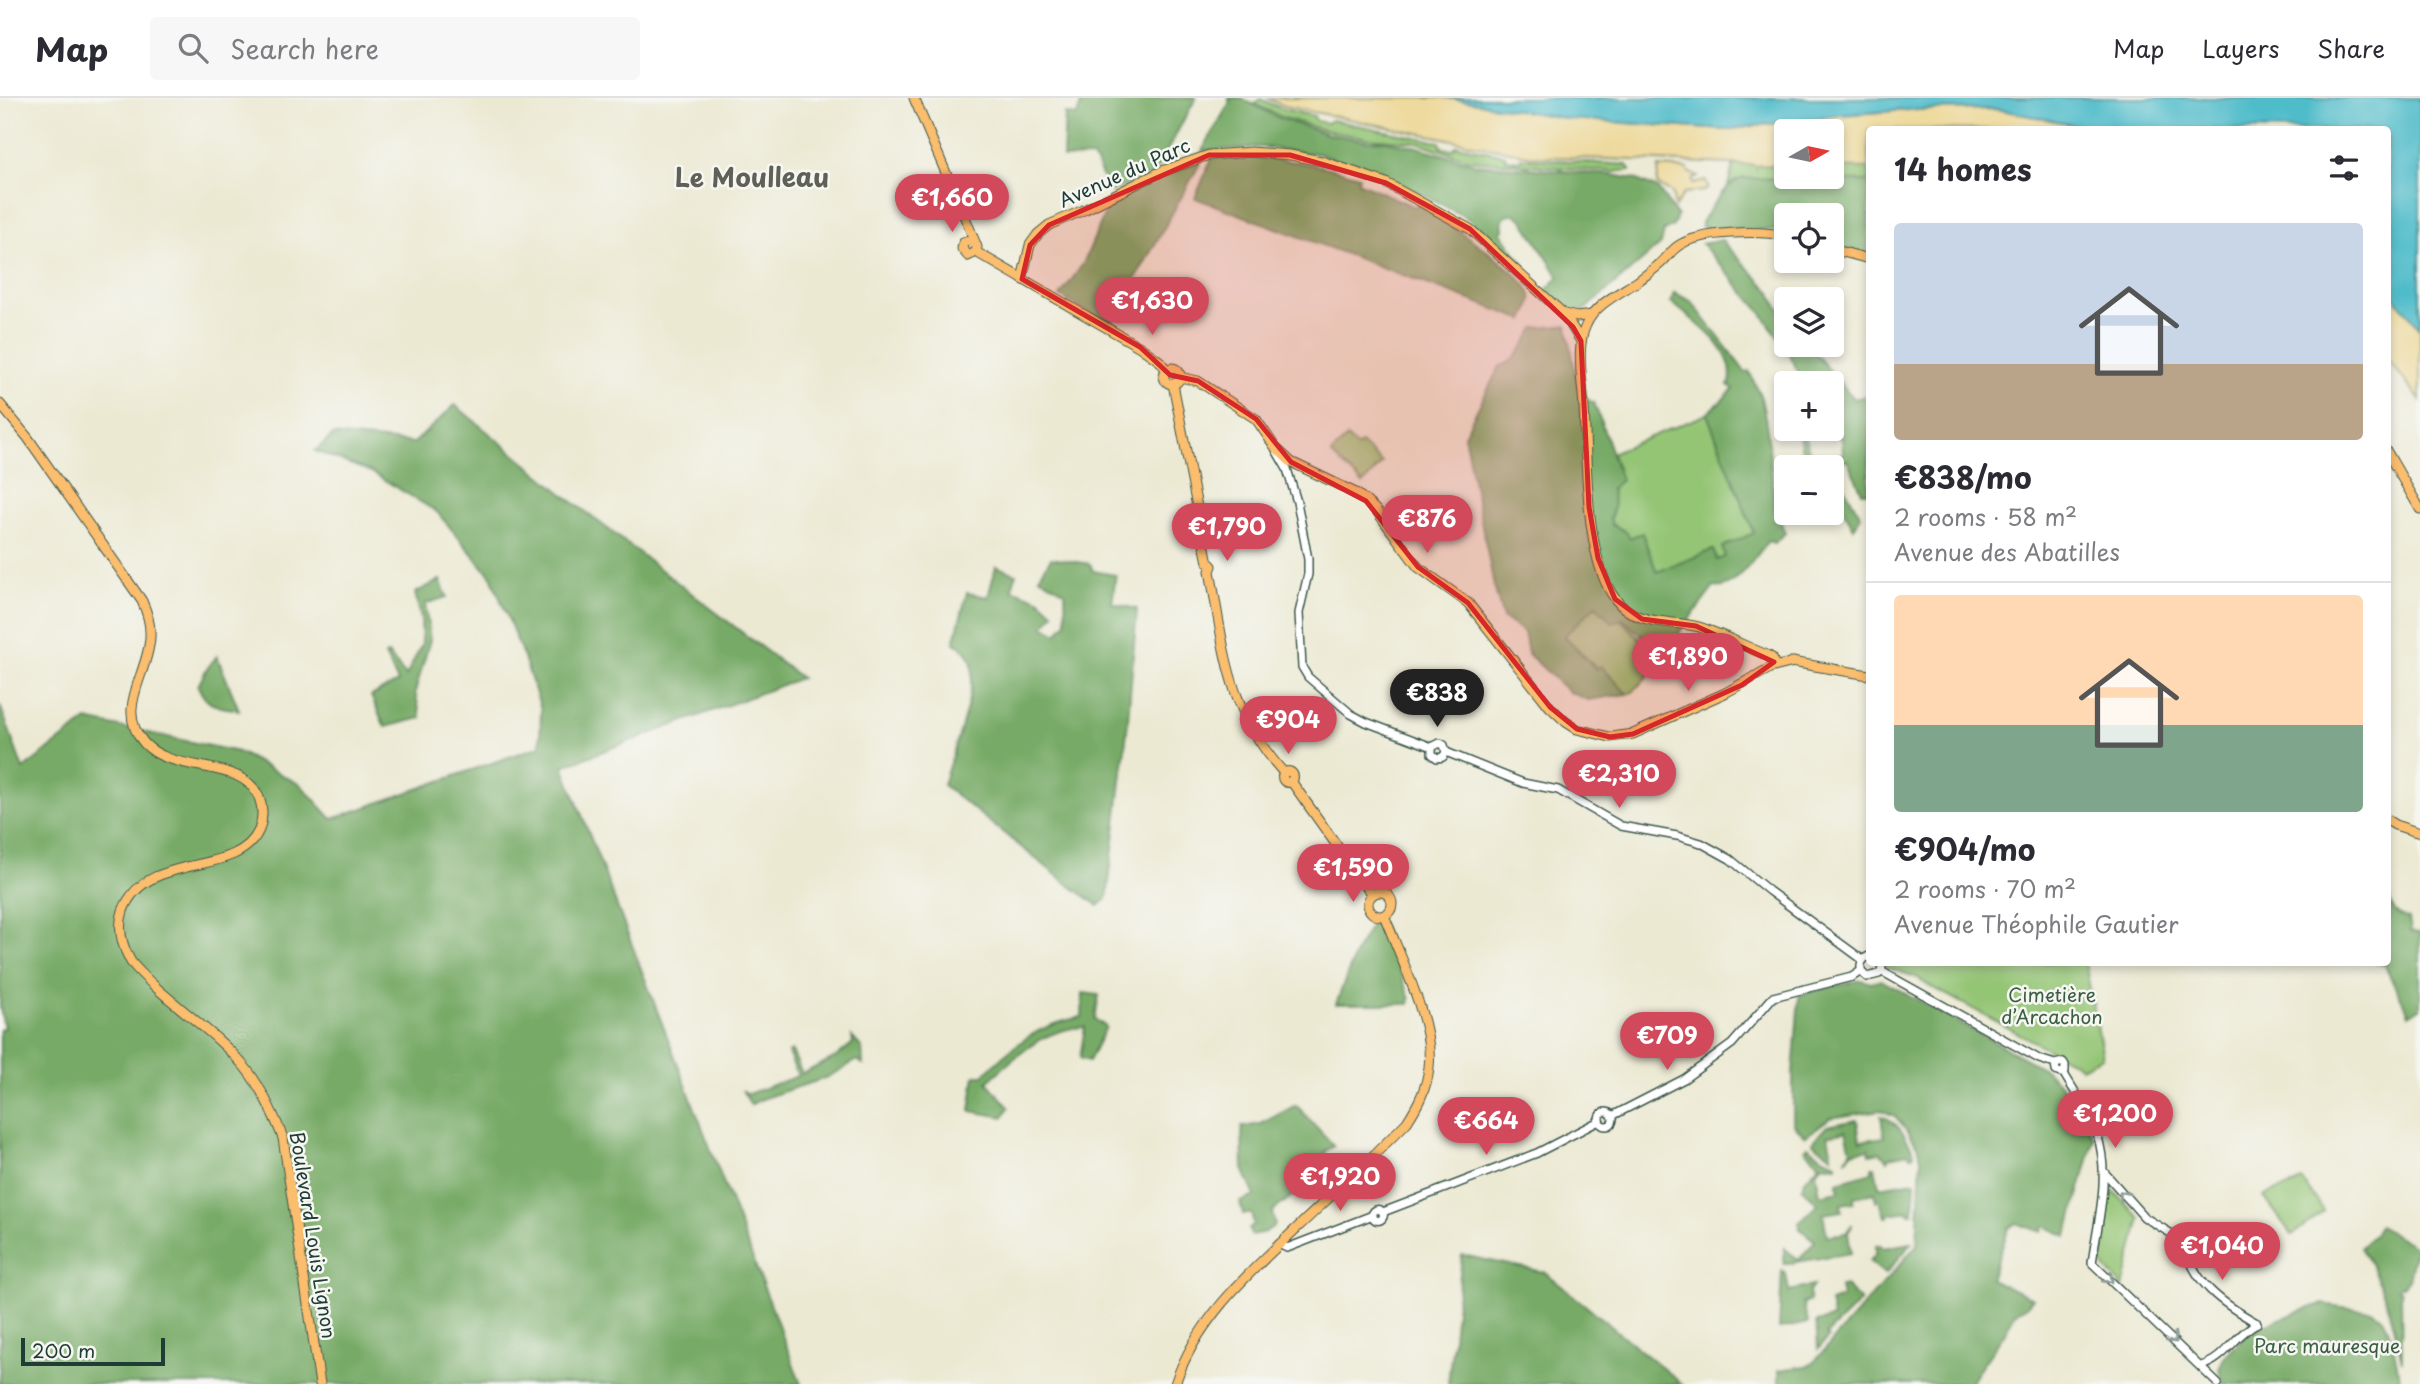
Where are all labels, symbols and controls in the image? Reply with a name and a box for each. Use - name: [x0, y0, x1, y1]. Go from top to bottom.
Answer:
- search box: [150, 17, 640, 80]
- text: Map: [35, 23, 108, 73]
- icon: search: [174, 29, 212, 67]
- text: Search here: [230, 29, 379, 68]
- text: Map: [2113, 30, 2164, 66]
- text: Layers: [2202, 30, 2279, 66]
- text: Share: [2317, 30, 2385, 66]
- north arrow: [1774, 119, 1844, 189]
- map controls: [1774, 119, 1844, 525]
- street label: Avenue du Parc: [1054, 130, 1194, 214]
- text: 14 homes: [1894, 146, 2032, 191]
- icon: filters: [2325, 149, 2363, 187]
- district label: Le Moulleau: [675, 157, 829, 196]
- pin: €1,660: [895, 174, 1009, 234]
- text: €1,660: [911, 179, 993, 214]
- button: locate: [1774, 203, 1844, 273]
- icon: home: [2066, 268, 2192, 394]
- pin: €1,630: [1095, 278, 1209, 337]
- text: €1,630: [1111, 282, 1193, 317]
- button: layers: [1774, 287, 1844, 357]
- button: +: [1774, 371, 1844, 441]
- text: €838/mo: [1894, 454, 2032, 499]
- button: −: [1774, 455, 1844, 525]
- pin: €876: [1386, 496, 1468, 555]
- text: 2 rooms · 58 m²: [1894, 499, 2077, 534]
- text: €876: [1398, 500, 1456, 535]
- pin: €1,790: [1170, 504, 1284, 563]
- text: €1,790: [1188, 508, 1266, 543]
- text: Avenue des Abatilles: [1894, 534, 2120, 569]
- pin: €1,890: [1631, 634, 1745, 693]
- text: €1,890: [1648, 638, 1728, 673]
- icon: home: [2066, 640, 2192, 766]
- pin: €838: [1396, 670, 1478, 729]
- text: €838: [1406, 674, 1468, 709]
- pin: €904: [1247, 696, 1329, 756]
- text: €904: [1256, 701, 1320, 736]
- pin: €2,310: [1562, 750, 1676, 810]
- text: €2,310: [1578, 755, 1660, 790]
- text: €904/mo: [1894, 826, 2035, 871]
- pin: €1,590: [1296, 844, 1410, 904]
- text: €1,590: [1313, 849, 1393, 884]
- text: 2 rooms · 70 m²: [1894, 871, 2076, 906]
- text: Avenue Théophile Gautier: [1894, 906, 2179, 941]
- park label: Cimetière d’Arcachon: [2001, 980, 2103, 1030]
- pin: €709: [1626, 1012, 1708, 1072]
- text: €709: [1636, 1017, 1698, 1052]
- pin: €1,200: [2058, 1090, 2172, 1150]
- text: €1,200: [2073, 1095, 2157, 1130]
- pin: €664: [1445, 1098, 1527, 1157]
- text: €664: [1454, 1102, 1518, 1137]
- street label: Boulevard Louis Lignon: [284, 1129, 344, 1341]
- pin: €1,920: [1283, 1154, 1397, 1213]
- text: €1,920: [1300, 1158, 1380, 1193]
- one-way arrow: [2119, 1190, 2131, 1203]
- pin: €1,040: [2165, 1222, 2279, 1282]
- text: €1,040: [2180, 1227, 2264, 1262]
- one-way arrow: [2101, 1271, 2114, 1283]
- one-way arrow: [2165, 1331, 2178, 1343]
- park label: Parc mauresque: [2254, 1331, 2400, 1359]
- scale bar: [21, 1335, 164, 1367]
- text: 200 m: [32, 1336, 95, 1364]

